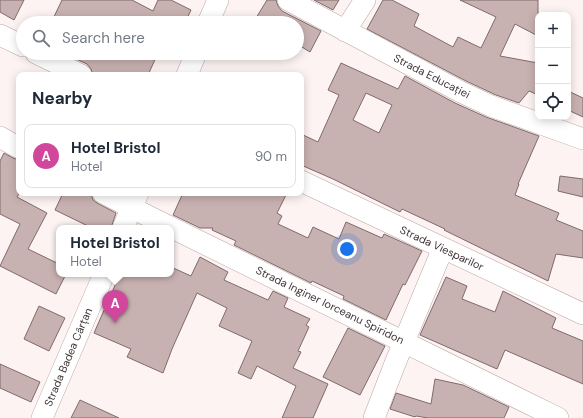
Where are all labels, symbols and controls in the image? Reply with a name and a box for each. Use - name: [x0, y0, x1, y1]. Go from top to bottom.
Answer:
- map controls: [535, 12, 571, 120]
- button: +: [535, 12, 571, 48]
- search box: [16, 16, 304, 60]
- icon: search: [30, 27, 52, 49]
- text: Search here: [62, 28, 145, 48]
- button: −: [535, 48, 571, 84]
- street label: Strada Educației: [391, 51, 473, 101]
- button: locate: [535, 84, 571, 120]
- text: Nearby: [32, 87, 92, 109]
- text: Hotel Bristol: [71, 138, 160, 158]
- text: A: [41, 148, 51, 165]
- text: 90 m: [255, 148, 287, 165]
- text: Hotel: [71, 158, 103, 175]
- street label: Strada Viesparilor: [398, 222, 486, 274]
- popup: [56, 225, 174, 277]
- text: Hotel Bristol: [70, 233, 160, 253]
- your location: [337, 239, 357, 259]
- text: Hotel: [70, 253, 102, 270]
- street label: Strada Inginer Iorceanu Spiridon: [254, 263, 406, 347]
- pin: A: [102, 290, 128, 323]
- street label: Strada Badea Cârțan: [41, 306, 95, 408]

